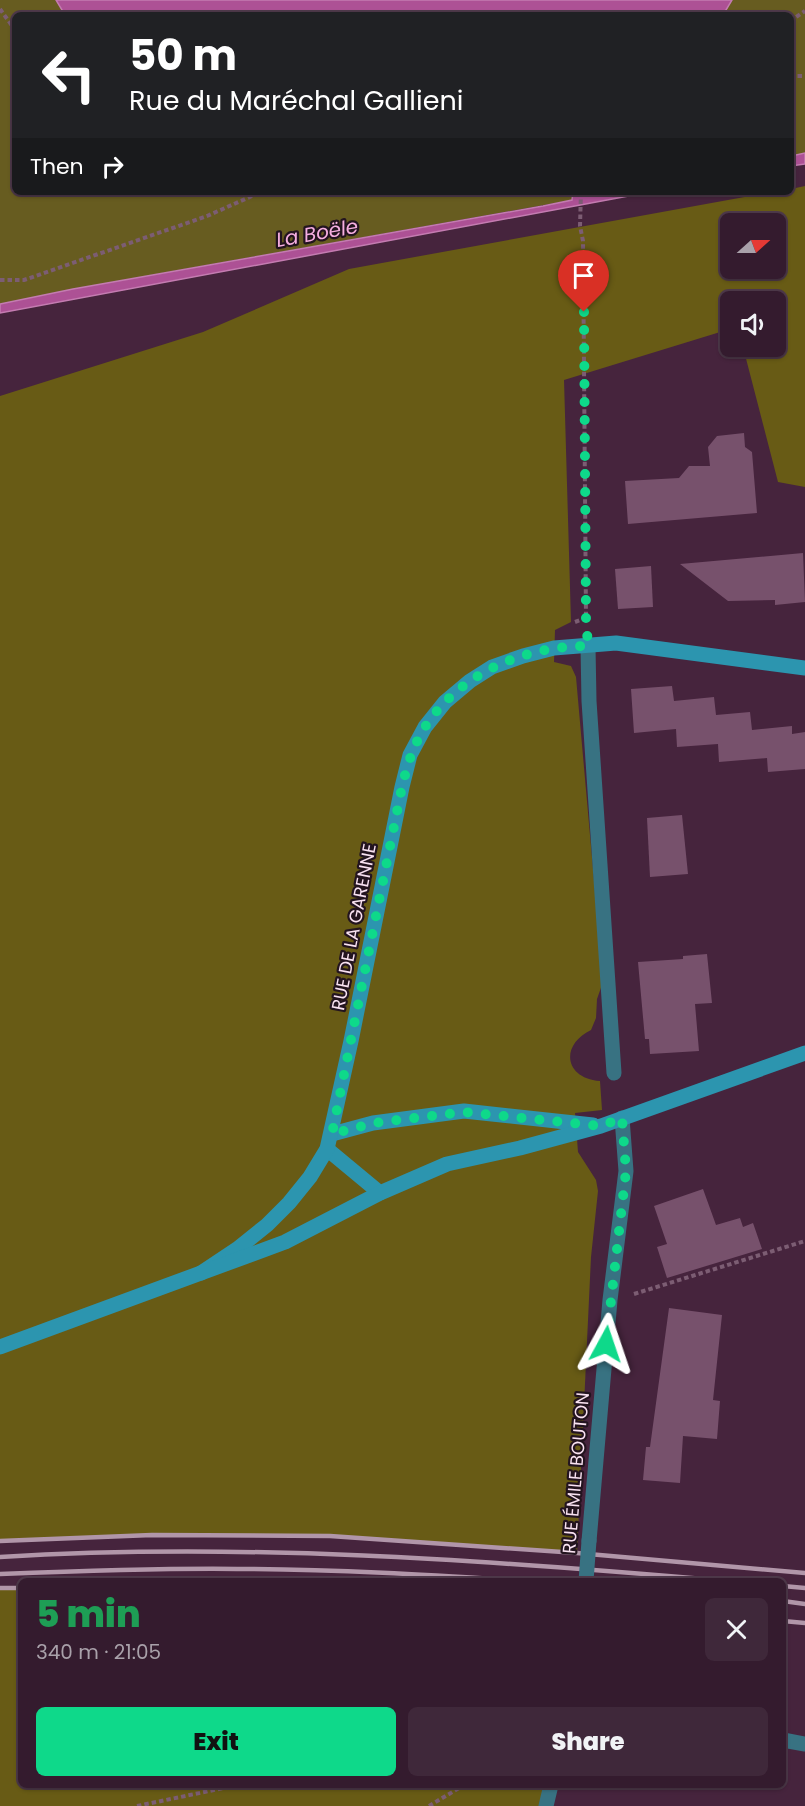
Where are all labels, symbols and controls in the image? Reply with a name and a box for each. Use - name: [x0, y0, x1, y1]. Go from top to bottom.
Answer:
- text: 50 m: [129, 26, 237, 85]
- icon: left: [30, 36, 108, 114]
- text: Rue du Maréchal Gallieni: [129, 82, 463, 119]
- icon: right: [96, 150, 129, 183]
- text: Then: [30, 151, 84, 182]
- water label: La Boële: [274, 212, 360, 254]
- north arrow: [720, 213, 786, 279]
- map controls: [720, 213, 786, 357]
- pin: [558, 250, 609, 312]
- icon: arrive: [567, 259, 600, 292]
- button: sound: [720, 291, 786, 357]
- street label: RUE DE LA GARENNE: [325, 841, 382, 1012]
- position arrow: [574, 1312, 638, 1376]
- street label: RUE ÉMILE BOUTON: [556, 1391, 595, 1555]
- text: 5 min: [36, 1589, 141, 1640]
- button: close: [705, 1598, 768, 1661]
- text: 340 m · 21:05: [36, 1638, 161, 1666]
- button: Exit: [36, 1707, 396, 1776]
- button: Share: [408, 1707, 768, 1776]

